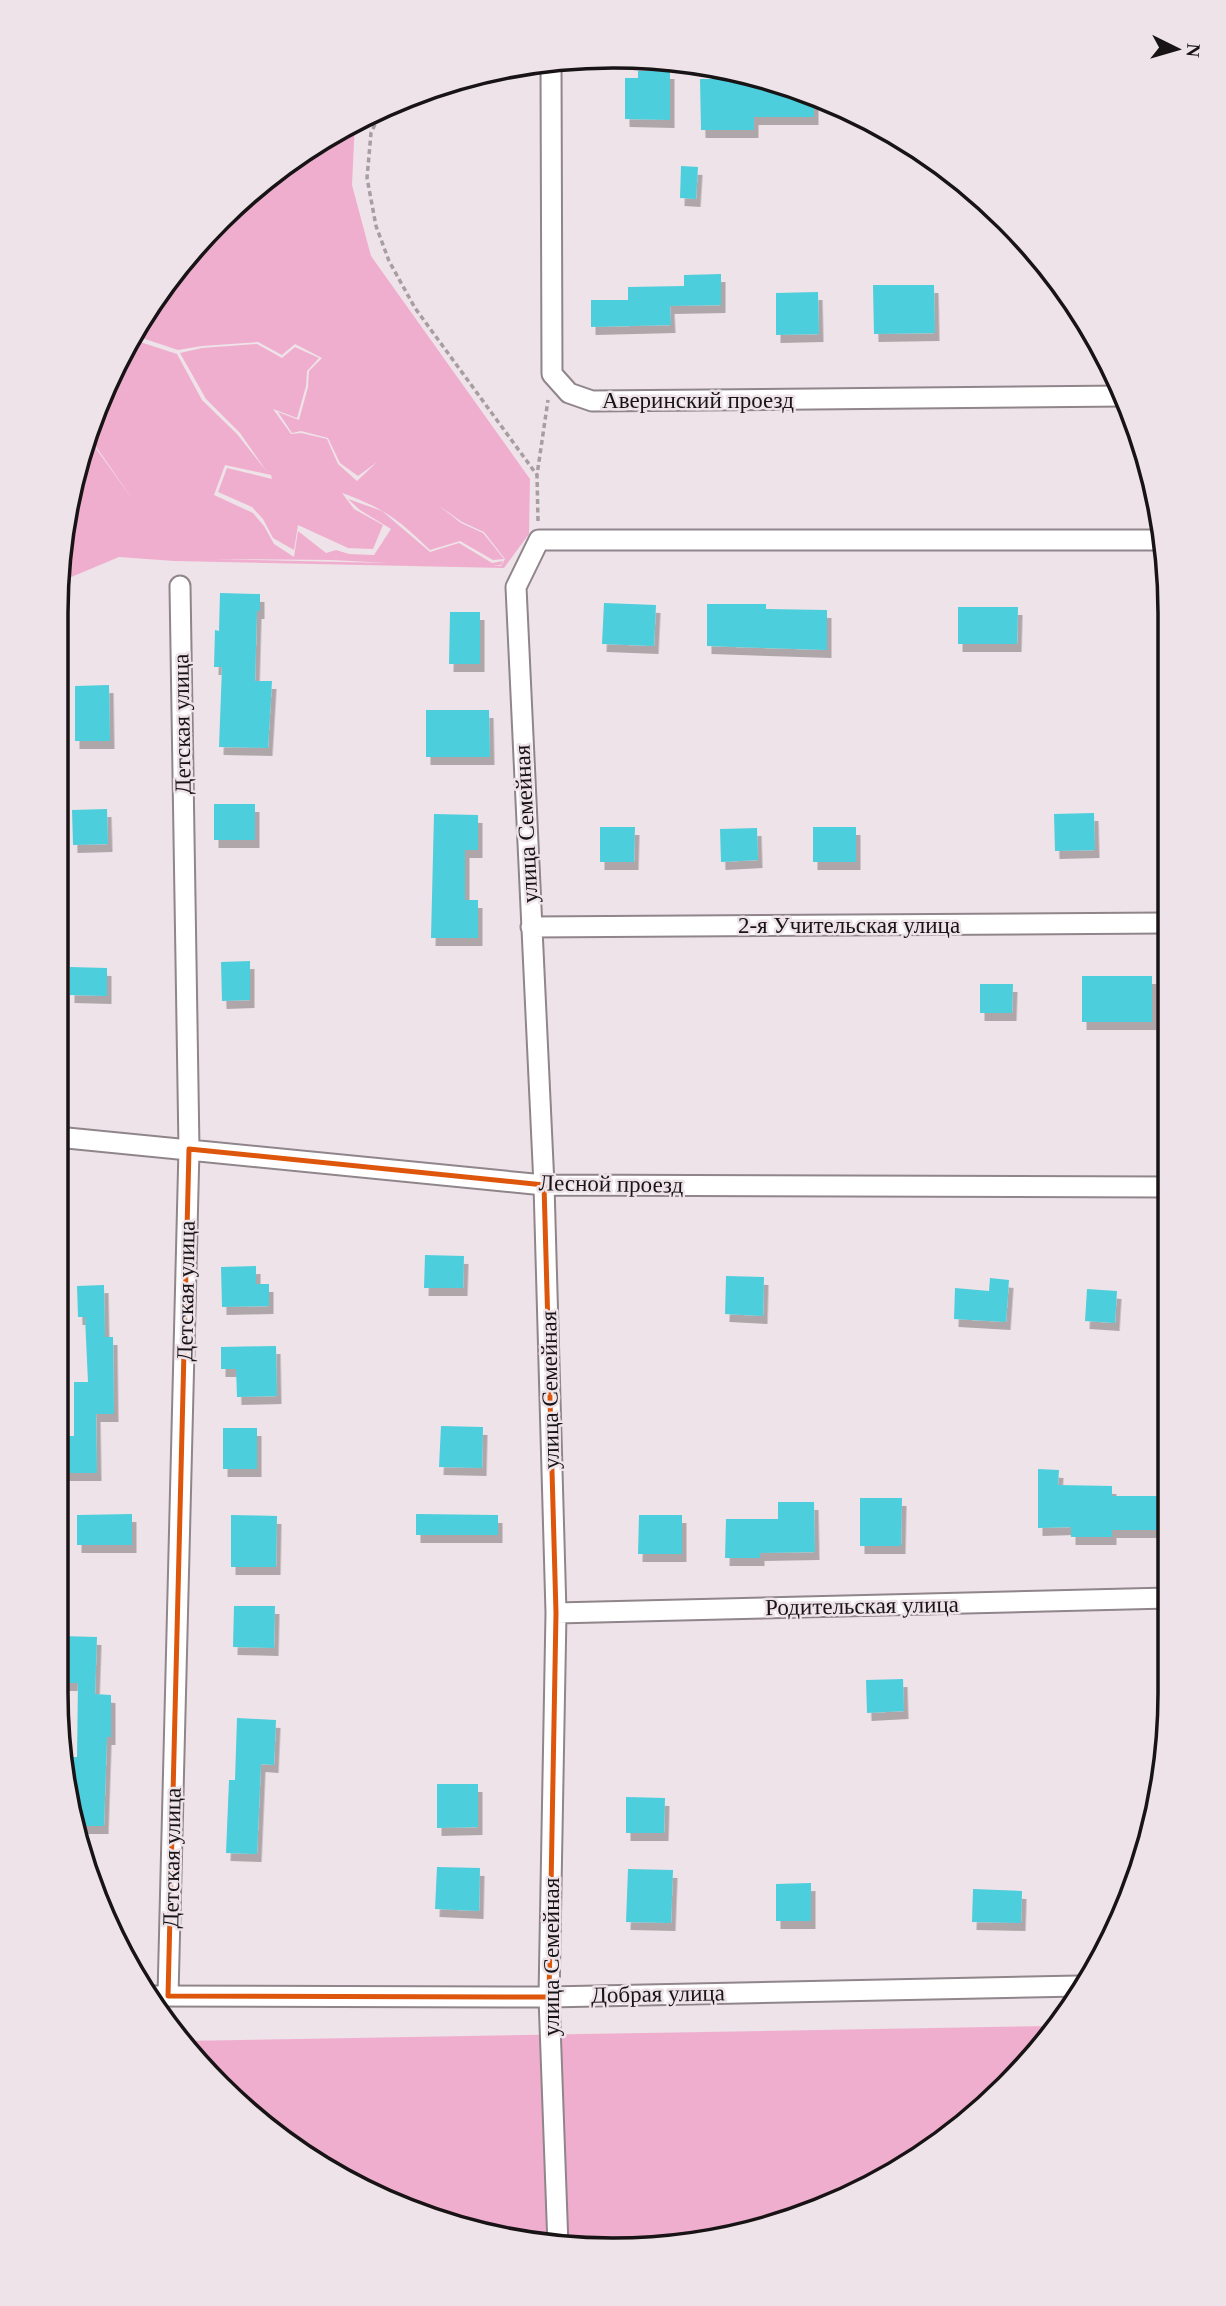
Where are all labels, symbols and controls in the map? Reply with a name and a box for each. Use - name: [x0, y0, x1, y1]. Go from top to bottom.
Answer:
- north arrow: [1142, 14, 1212, 84]
- text: N: [1182, 43, 1204, 58]
- street label: Аверинский проезд: [602, 388, 794, 413]
- street label: Детская улица: [168, 653, 196, 795]
- street label: улица Семейная: [509, 744, 543, 904]
- street label: 2-я Учительская улица: [738, 913, 960, 938]
- street label: Лесной проезд: [538, 1170, 684, 1198]
- street label: Детская улица: [172, 1220, 200, 1362]
- street label: улица Семейная: [536, 1310, 564, 1469]
- street label: Родительская улица: [765, 1592, 959, 1620]
- street label: Детская улица: [158, 1787, 186, 1929]
- street label: улица Семейная: [539, 1877, 564, 2036]
- street label: Добрая улица: [591, 1980, 725, 2008]

